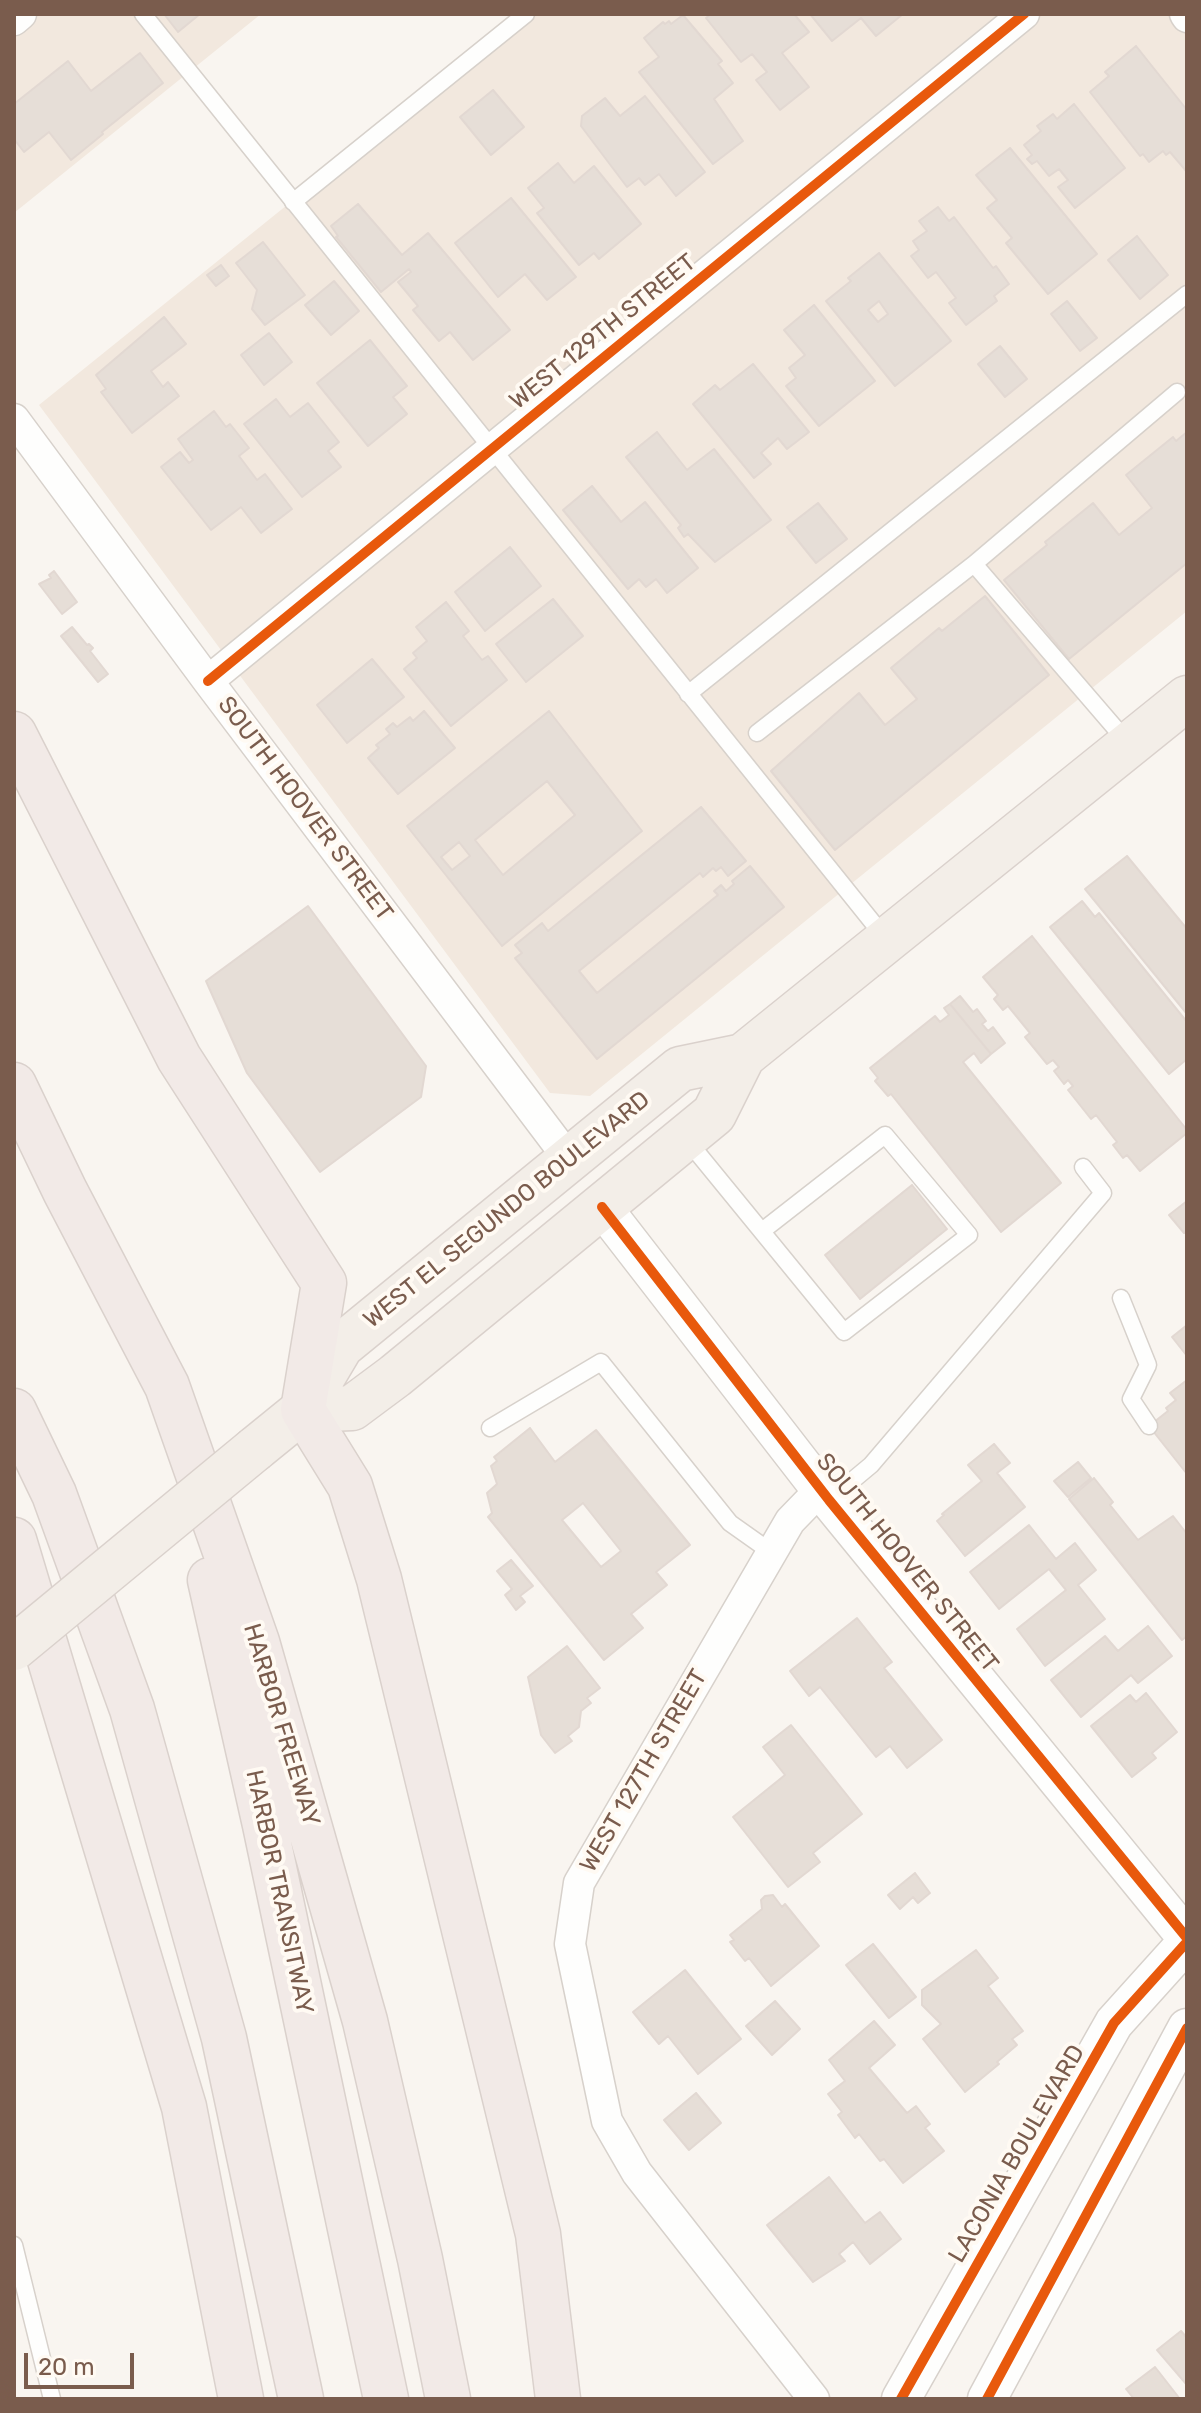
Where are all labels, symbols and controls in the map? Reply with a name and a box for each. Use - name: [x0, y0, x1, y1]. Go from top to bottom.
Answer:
- street label: WEST 129TH STREET: [504, 248, 702, 416]
- street label: SOUTH HOOVER STREET: [211, 691, 399, 927]
- street label: WEST EL SEGUNDO BOULEVARD: [358, 1086, 656, 1334]
- street label: SOUTH HOOVER STREET: [810, 1448, 1004, 1678]
- street label: HARBOR FREEWAY: [237, 1620, 325, 1830]
- street label: WEST 127TH STREET: [574, 1665, 714, 1877]
- street label: HARBOR TRANSITWAY: [239, 1767, 319, 2017]
- street label: LACONIA BOULEVARD: [943, 2040, 1091, 2268]
- scale bar: [28, 2337, 138, 2387]
- text: 20 m: [38, 2353, 95, 2381]

